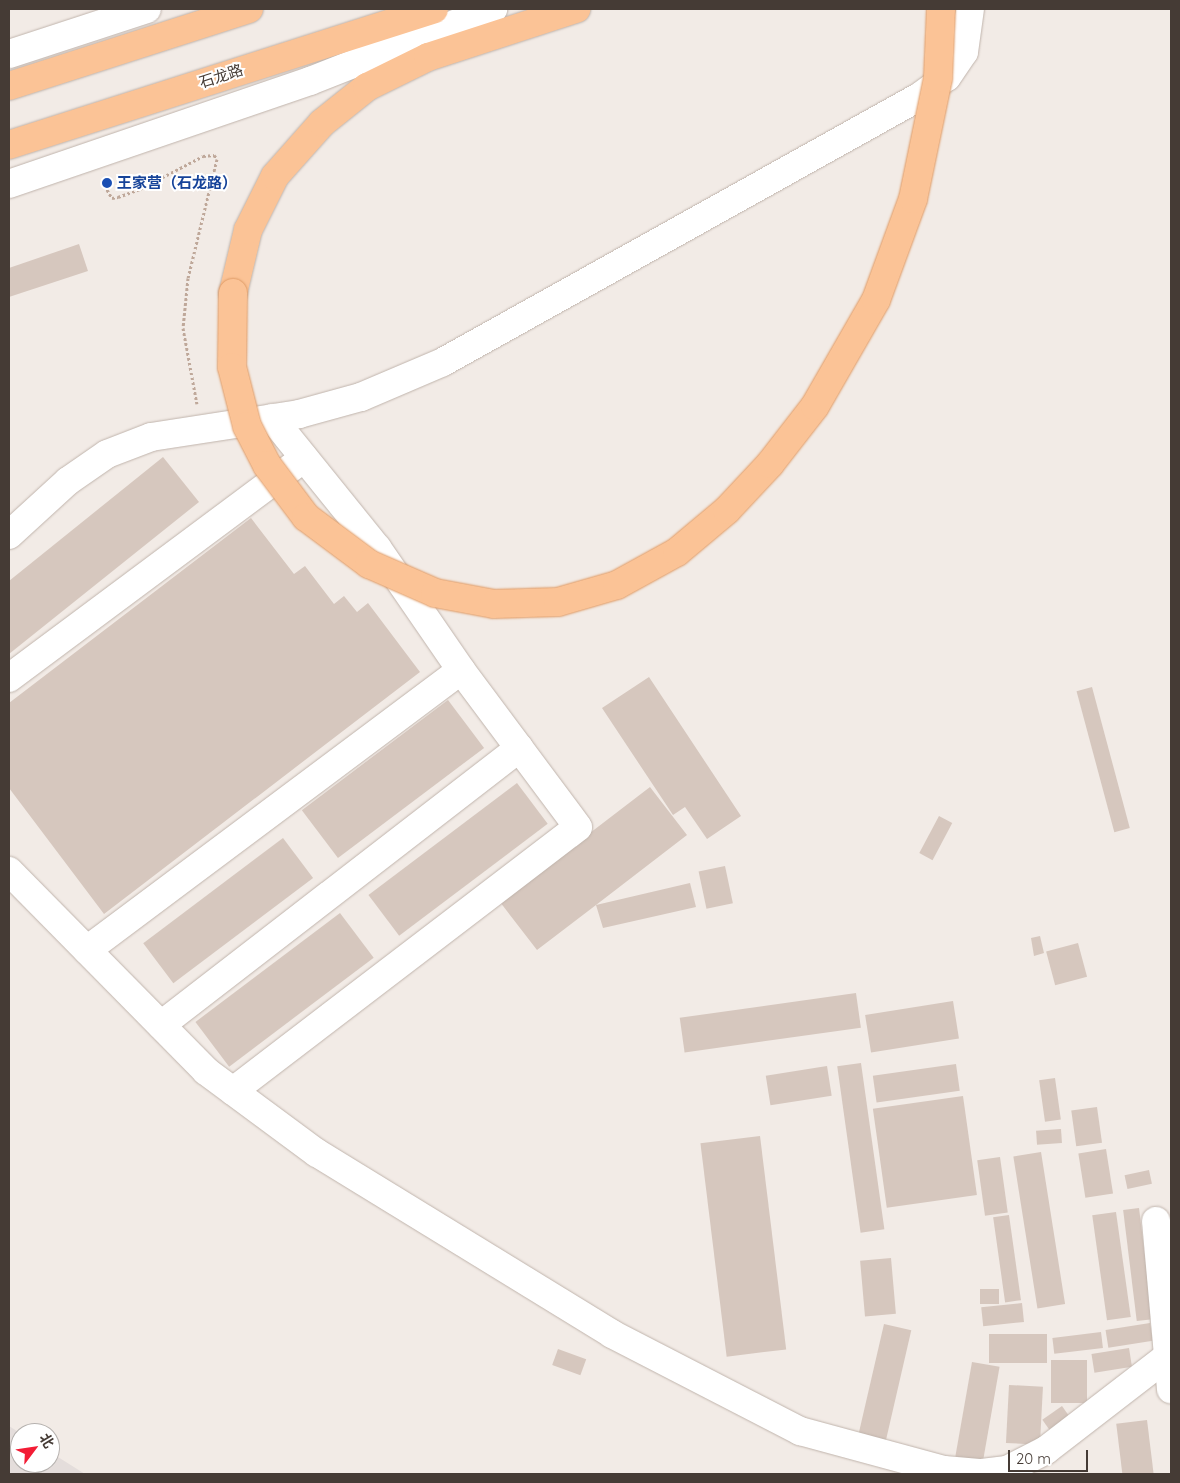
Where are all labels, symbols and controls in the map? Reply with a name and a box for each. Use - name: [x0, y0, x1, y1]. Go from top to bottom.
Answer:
- street label: 石龙路: [197, 60, 245, 92]
- place label: 王家营（石龙路）: [117, 174, 237, 192]
- marker: 王家营（石龙路）: [101, 177, 113, 189]
- north arrow: [10, 1423, 60, 1473]
- text: 北: [36, 1430, 58, 1451]
- scale bar: [1010, 1440, 1090, 1472]
- text: 20 m: [1016, 1449, 1051, 1468]

